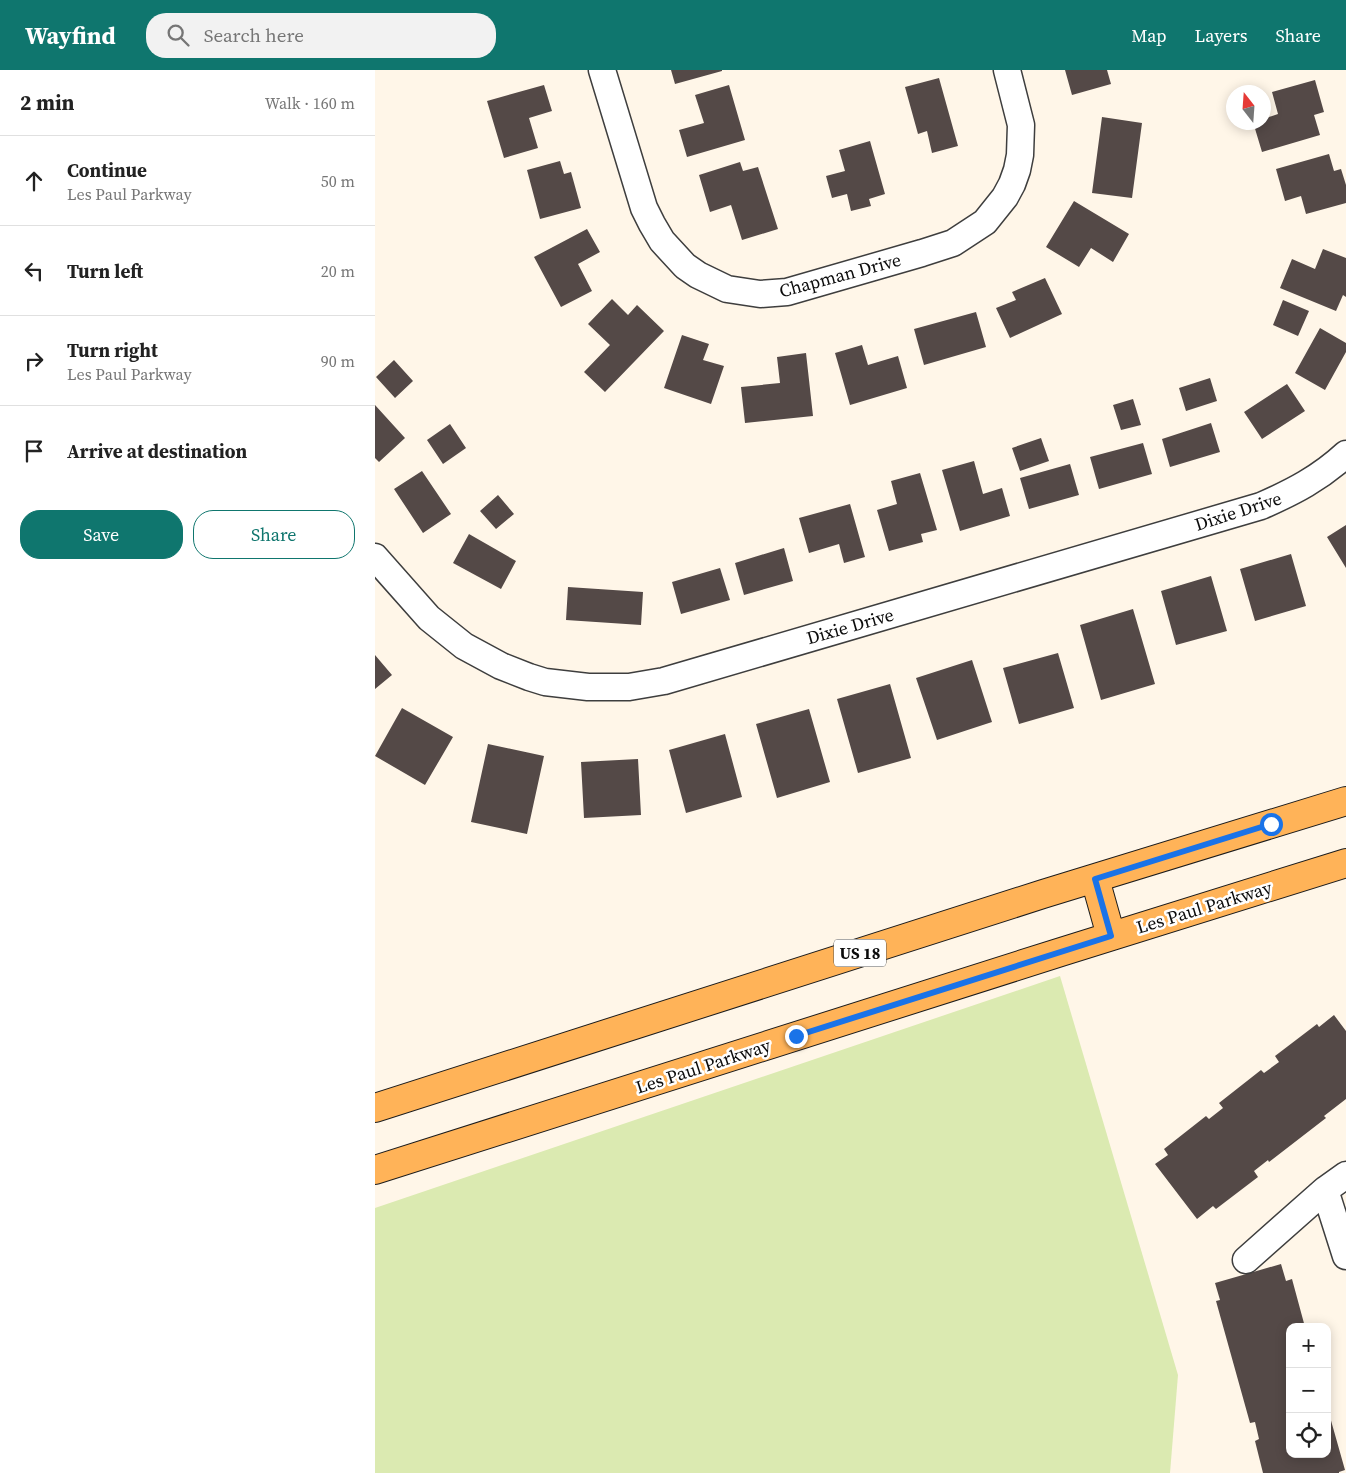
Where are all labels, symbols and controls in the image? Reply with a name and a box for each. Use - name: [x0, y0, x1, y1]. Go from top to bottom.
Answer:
- search box: [146, 13, 496, 58]
- text: Wayfind: [25, 19, 116, 52]
- icon: search: [164, 21, 192, 49]
- text: Search here: [204, 22, 304, 48]
- text: Map: [1131, 23, 1166, 48]
- text: Layers: [1194, 23, 1247, 48]
- text: Share: [1275, 23, 1321, 48]
- north arrow: [1226, 85, 1271, 130]
- text: 2 min: [20, 88, 75, 117]
- text: Walk · 160 m: [265, 92, 355, 114]
- text: Continue: [67, 157, 147, 183]
- icon: ahead: [20, 167, 48, 195]
- text: 50 m: [321, 170, 355, 192]
- text: Les Paul Parkway: [67, 183, 192, 205]
- street label: Chapman Drive: [776, 247, 904, 303]
- icon: left: [20, 257, 48, 285]
- text: Turn left: [67, 258, 143, 284]
- text: 20 m: [321, 260, 355, 282]
- text: Turn right: [67, 337, 158, 363]
- icon: right: [20, 347, 48, 375]
- text: 90 m: [321, 350, 355, 372]
- text: Les Paul Parkway: [67, 363, 192, 385]
- icon: arrive: [20, 437, 48, 465]
- text: Arrive at destination: [67, 438, 247, 464]
- street label: Dixie Drive: [1191, 485, 1285, 537]
- button: Save: [20, 510, 183, 559]
- button: Share: [193, 510, 355, 559]
- street label: Dixie Drive: [803, 602, 897, 650]
- route start: [1260, 813, 1283, 836]
- street label: Les Paul Parkway: [1133, 874, 1276, 939]
- road number: US 18: [834, 940, 886, 966]
- route end: [785, 1025, 808, 1048]
- street label: Les Paul Parkway: [632, 1032, 774, 1100]
- map controls: [1286, 1323, 1331, 1458]
- button: +: [1286, 1323, 1331, 1368]
- button: −: [1286, 1368, 1331, 1413]
- button: locate: [1286, 1413, 1331, 1458]

